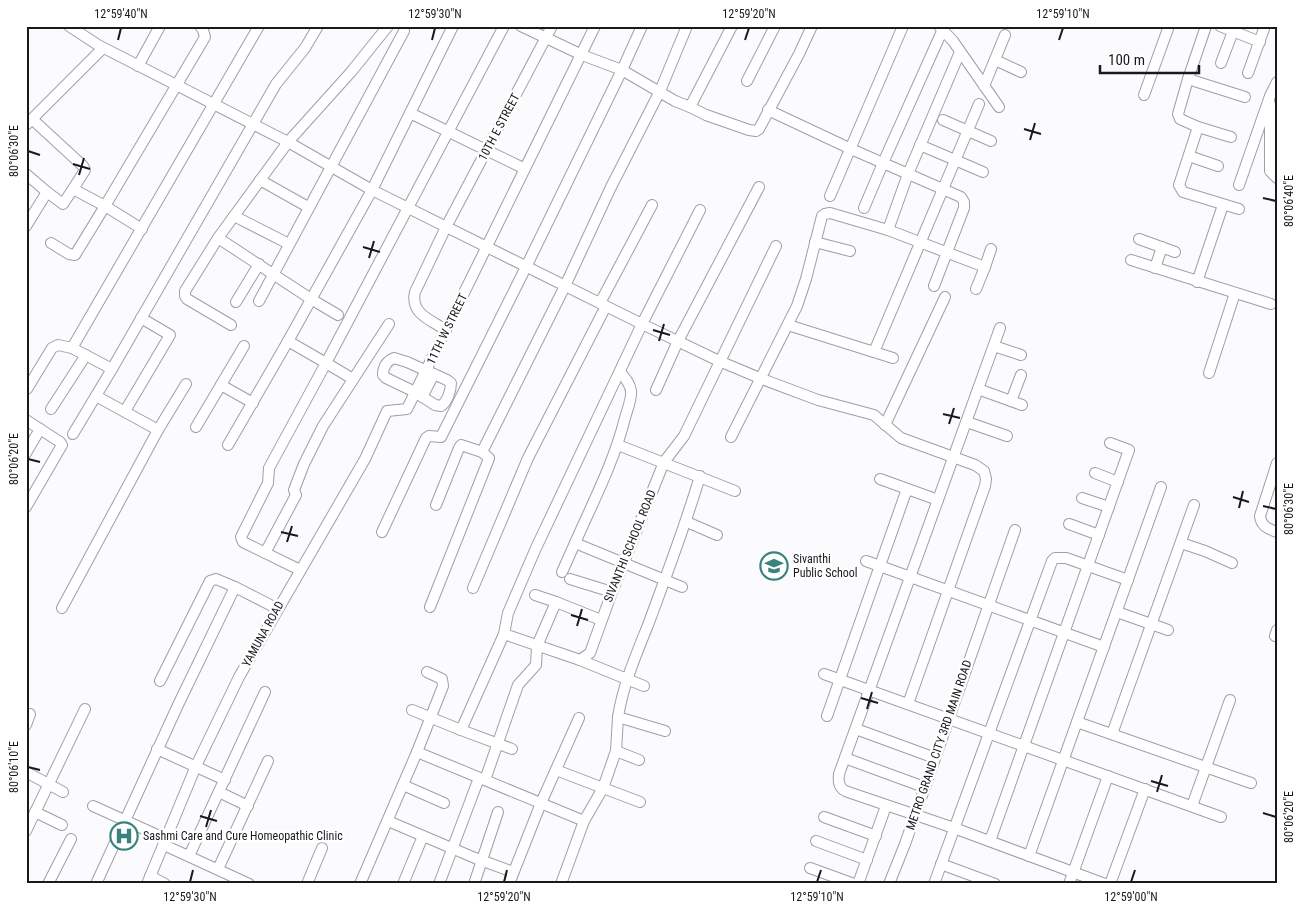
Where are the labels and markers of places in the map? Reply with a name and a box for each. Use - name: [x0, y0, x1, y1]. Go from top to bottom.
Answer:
- school or university icon: Sivanthi Public School: [759, 551, 789, 581]
- place label: Sivanthi Public School: [793, 552, 858, 580]
- hospital icon: Sashmi Care and Cure Homeopathic Clinic: [109, 821, 139, 851]
- place label: Sashmi Care and Cure Homeopathic Clinic: [143, 829, 343, 843]

